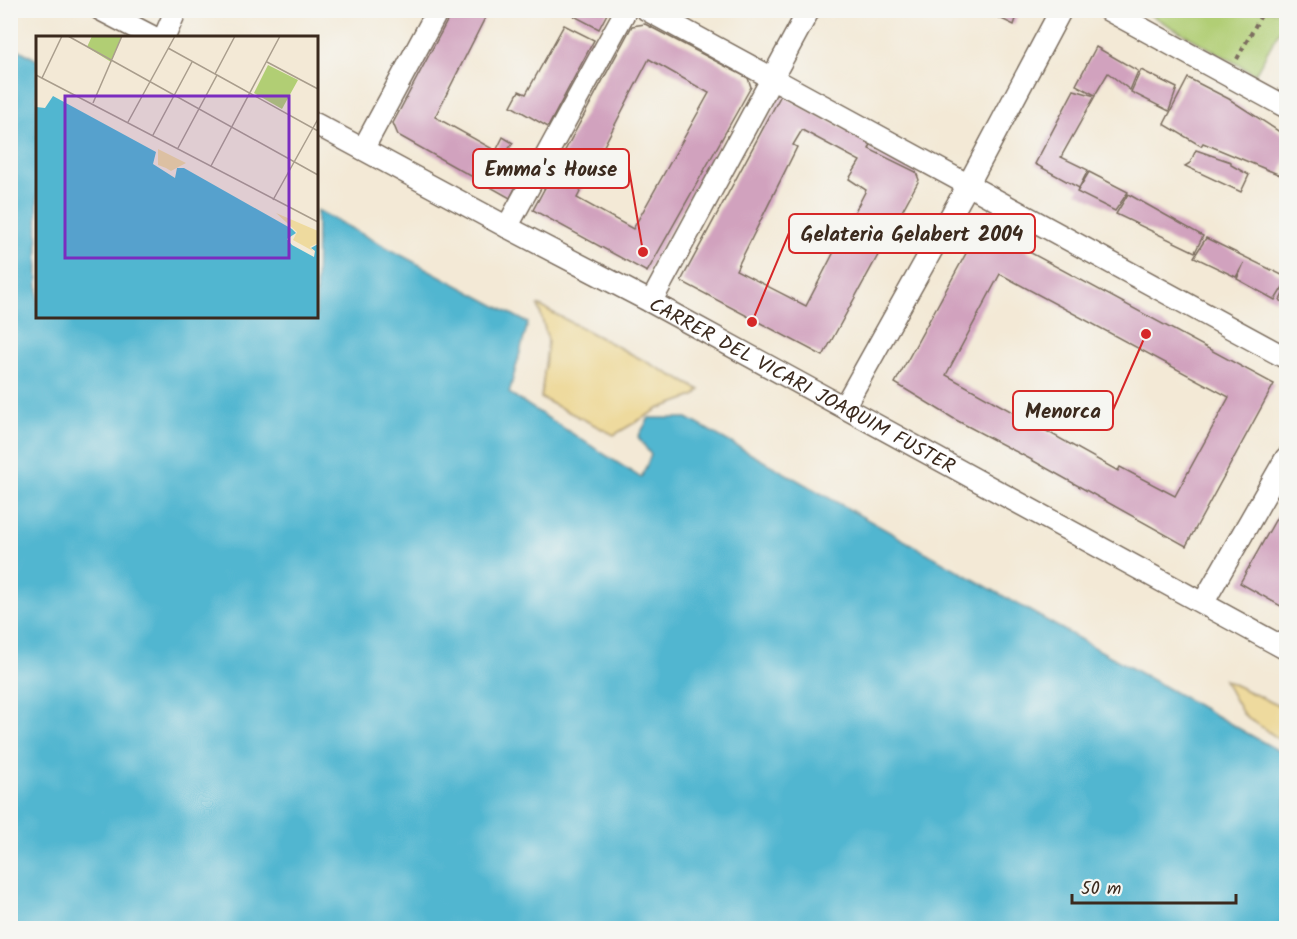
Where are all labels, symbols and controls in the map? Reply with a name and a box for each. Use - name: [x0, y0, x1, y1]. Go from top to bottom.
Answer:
- inset map: [36, 36, 318, 318]
- callout: Emma's House: [473, 149, 629, 188]
- text: Emma's House: [485, 154, 617, 187]
- callout: Gelateria Gelabert 2004: [789, 214, 1035, 253]
- text: Gelateria Gelabert 2004: [801, 219, 1024, 252]
- street label: CARRER DEL VICARI JOAQUIM FUSTER: [642, 290, 961, 484]
- callout: Menorca: [1013, 391, 1113, 430]
- text: Menorca: [1025, 396, 1101, 429]
- scale bar: [1072, 867, 1236, 905]
- text: 50 m: [1081, 875, 1121, 904]

